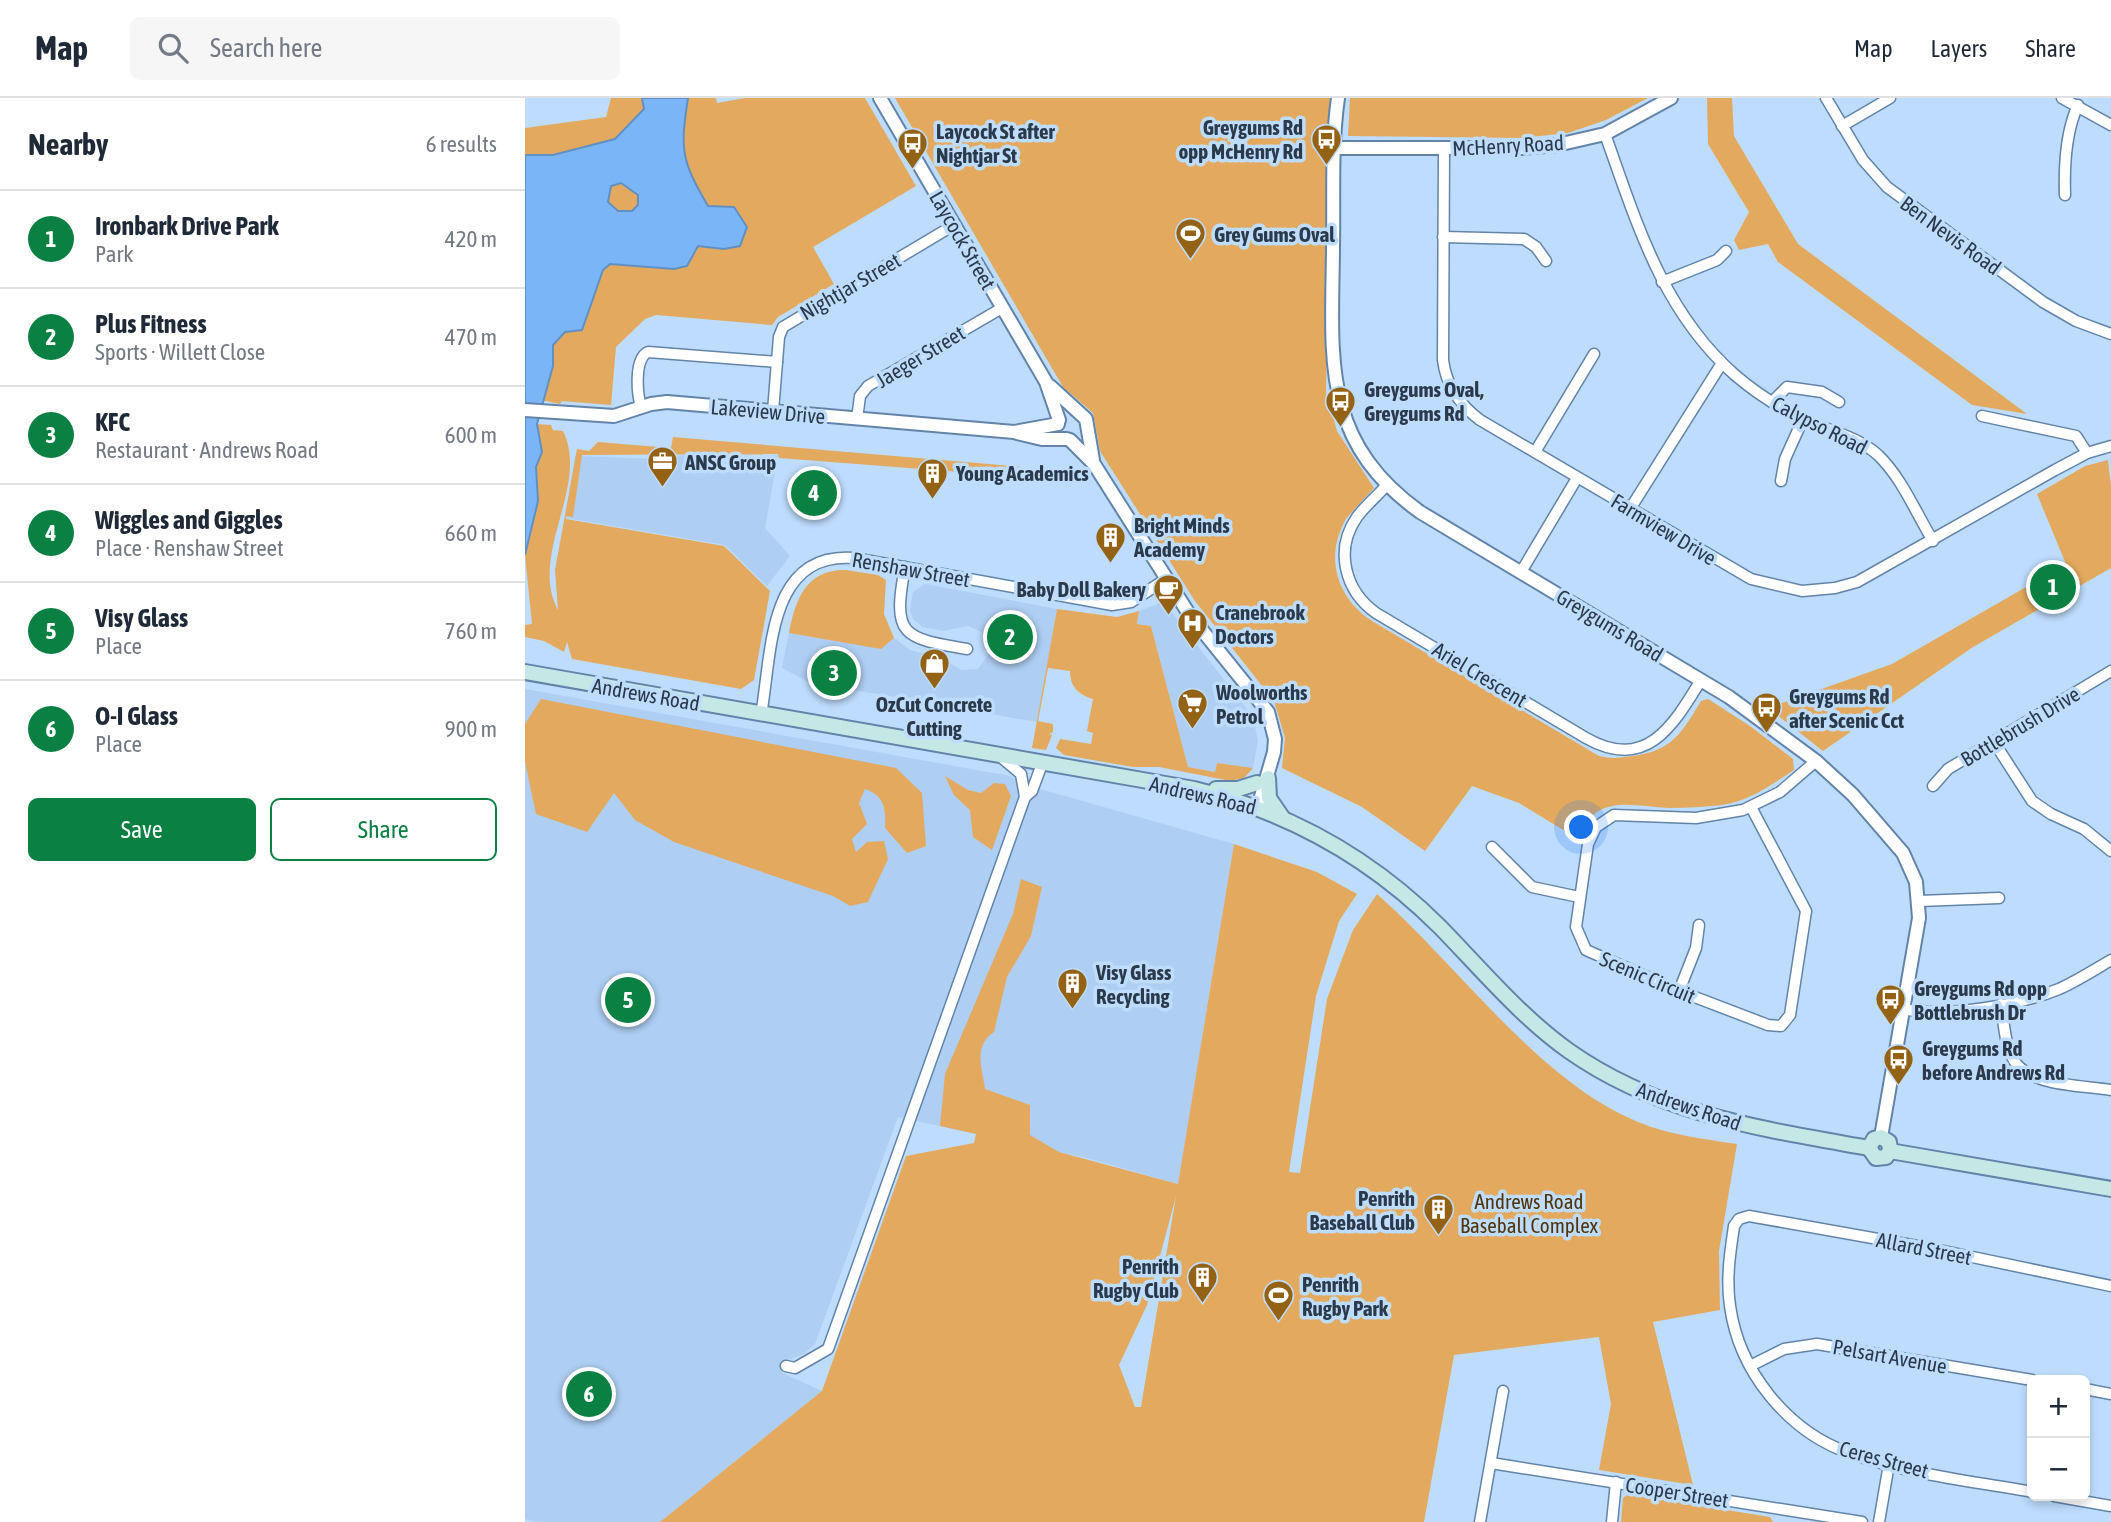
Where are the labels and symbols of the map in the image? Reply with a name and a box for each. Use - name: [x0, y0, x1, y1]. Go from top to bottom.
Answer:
- place label: Greygums Rd opp McHenry Rd: [1178, 115, 1303, 163]
- place label: Laycock St after Nightjar St: [936, 119, 1056, 167]
- bus stop icon: Greygums Rd opp McHenry Rd: [1309, 122, 1343, 166]
- bus stop icon: Laycock St after Nightjar St: [896, 126, 930, 170]
- street label: McHenry Road: [1452, 130, 1564, 160]
- street label: Laycock Street: [925, 186, 1001, 294]
- street label: Ben Nevis Road: [1896, 191, 2006, 279]
- sports icon: Grey Gums Oval: [1174, 217, 1208, 261]
- place label: Grey Gums Oval: [1214, 222, 1335, 246]
- street label: Nightjar Street: [795, 248, 905, 324]
- street label: Jaeger Street: [871, 320, 969, 392]
- place label: Greygums Oval, Greygums Rd: [1364, 377, 1484, 425]
- bus stop icon: Greygums Oval, Greygums Rd: [1324, 384, 1358, 428]
- street label: Calypso Road: [1768, 391, 1872, 459]
- street label: Lakeview Drive: [710, 394, 826, 428]
- office icon: ANSC Group: [645, 445, 679, 489]
- place label: ANSC Group: [684, 450, 776, 474]
- building icon: Young Academics: [916, 456, 950, 500]
- place label: Young Academics: [955, 461, 1089, 485]
- pin: 4: [791, 467, 837, 519]
- street label: Farmview Drive: [1607, 488, 1721, 570]
- place label: Bright Minds Academy: [1133, 513, 1230, 561]
- building icon: Bright Minds Academy: [1094, 520, 1128, 564]
- street label: Renshaw Street: [850, 547, 972, 591]
- pin: 1: [2030, 561, 2076, 613]
- cafe icon: Baby Doll Bakery: [1152, 572, 1186, 616]
- place label: Baby Doll Bakery: [1016, 577, 1146, 601]
- street label: Greygums Road: [1552, 584, 1668, 666]
- place label: Cranebrook Doctors: [1215, 600, 1306, 648]
- hospital icon: Cranebrook Doctors: [1175, 607, 1209, 651]
- pin: 2: [987, 611, 1033, 663]
- street label: Ariel Crescent: [1429, 637, 1531, 711]
- pin: 3: [811, 647, 857, 699]
- shop icon: OzCut Concrete Cutting: [917, 647, 951, 691]
- street label: Andrews Road: [590, 673, 702, 715]
- place label: Woolworths Petrol: [1215, 680, 1308, 728]
- street label: Bottlebrush Drive: [1956, 681, 2084, 771]
- place label: Greygums Rd after Scenic Cct: [1789, 684, 1904, 732]
- supermarket icon: Woolworths Petrol: [1176, 687, 1210, 731]
- bus stop icon: Greygums Rd after Scenic Cct: [1749, 691, 1783, 735]
- place label: OzCut Concrete Cutting: [876, 692, 992, 740]
- street label: Andrews Road: [1147, 771, 1259, 819]
- your location: [1564, 810, 1598, 844]
- street label: Scenic Circuit: [1597, 946, 1699, 1008]
- place label: Visy Glass Recycling: [1095, 960, 1172, 1008]
- building icon: Visy Glass Recycling: [1056, 967, 1090, 1011]
- pin: 5: [605, 974, 651, 1026]
- place label: Greygums Rd opp Bottlebrush Dr: [1914, 976, 2047, 1024]
- bus stop icon: Greygums Rd opp Bottlebrush Dr: [1874, 983, 1908, 1027]
- place label: Greygums Rd before Andrews Rd: [1922, 1036, 2065, 1084]
- bus stop icon: Greygums Rd before Andrews Rd: [1882, 1043, 1916, 1087]
- street label: Andrews Road: [1634, 1077, 1744, 1135]
- place label: Penrith Baseball Club: [1309, 1186, 1415, 1234]
- park label: Andrews Road Baseball Complex: [1460, 1189, 1598, 1237]
- building icon: Penrith Baseball Club: [1421, 1193, 1455, 1237]
- street label: Allard Street: [1874, 1227, 1974, 1269]
- place label: Penrith Rugby Club: [1093, 1254, 1179, 1302]
- building icon: Penrith Rugby Club: [1185, 1261, 1219, 1305]
- place label: Penrith Rugby Park: [1302, 1272, 1389, 1320]
- sports icon: Penrith Rugby Park: [1262, 1279, 1296, 1323]
- street label: Pelsart Avenue: [1831, 1334, 1949, 1378]
- pin: 6: [566, 1368, 612, 1420]
- street label: Ceres Street: [1837, 1436, 1931, 1482]
- street label: Cooper Street: [1624, 1472, 1730, 1512]

